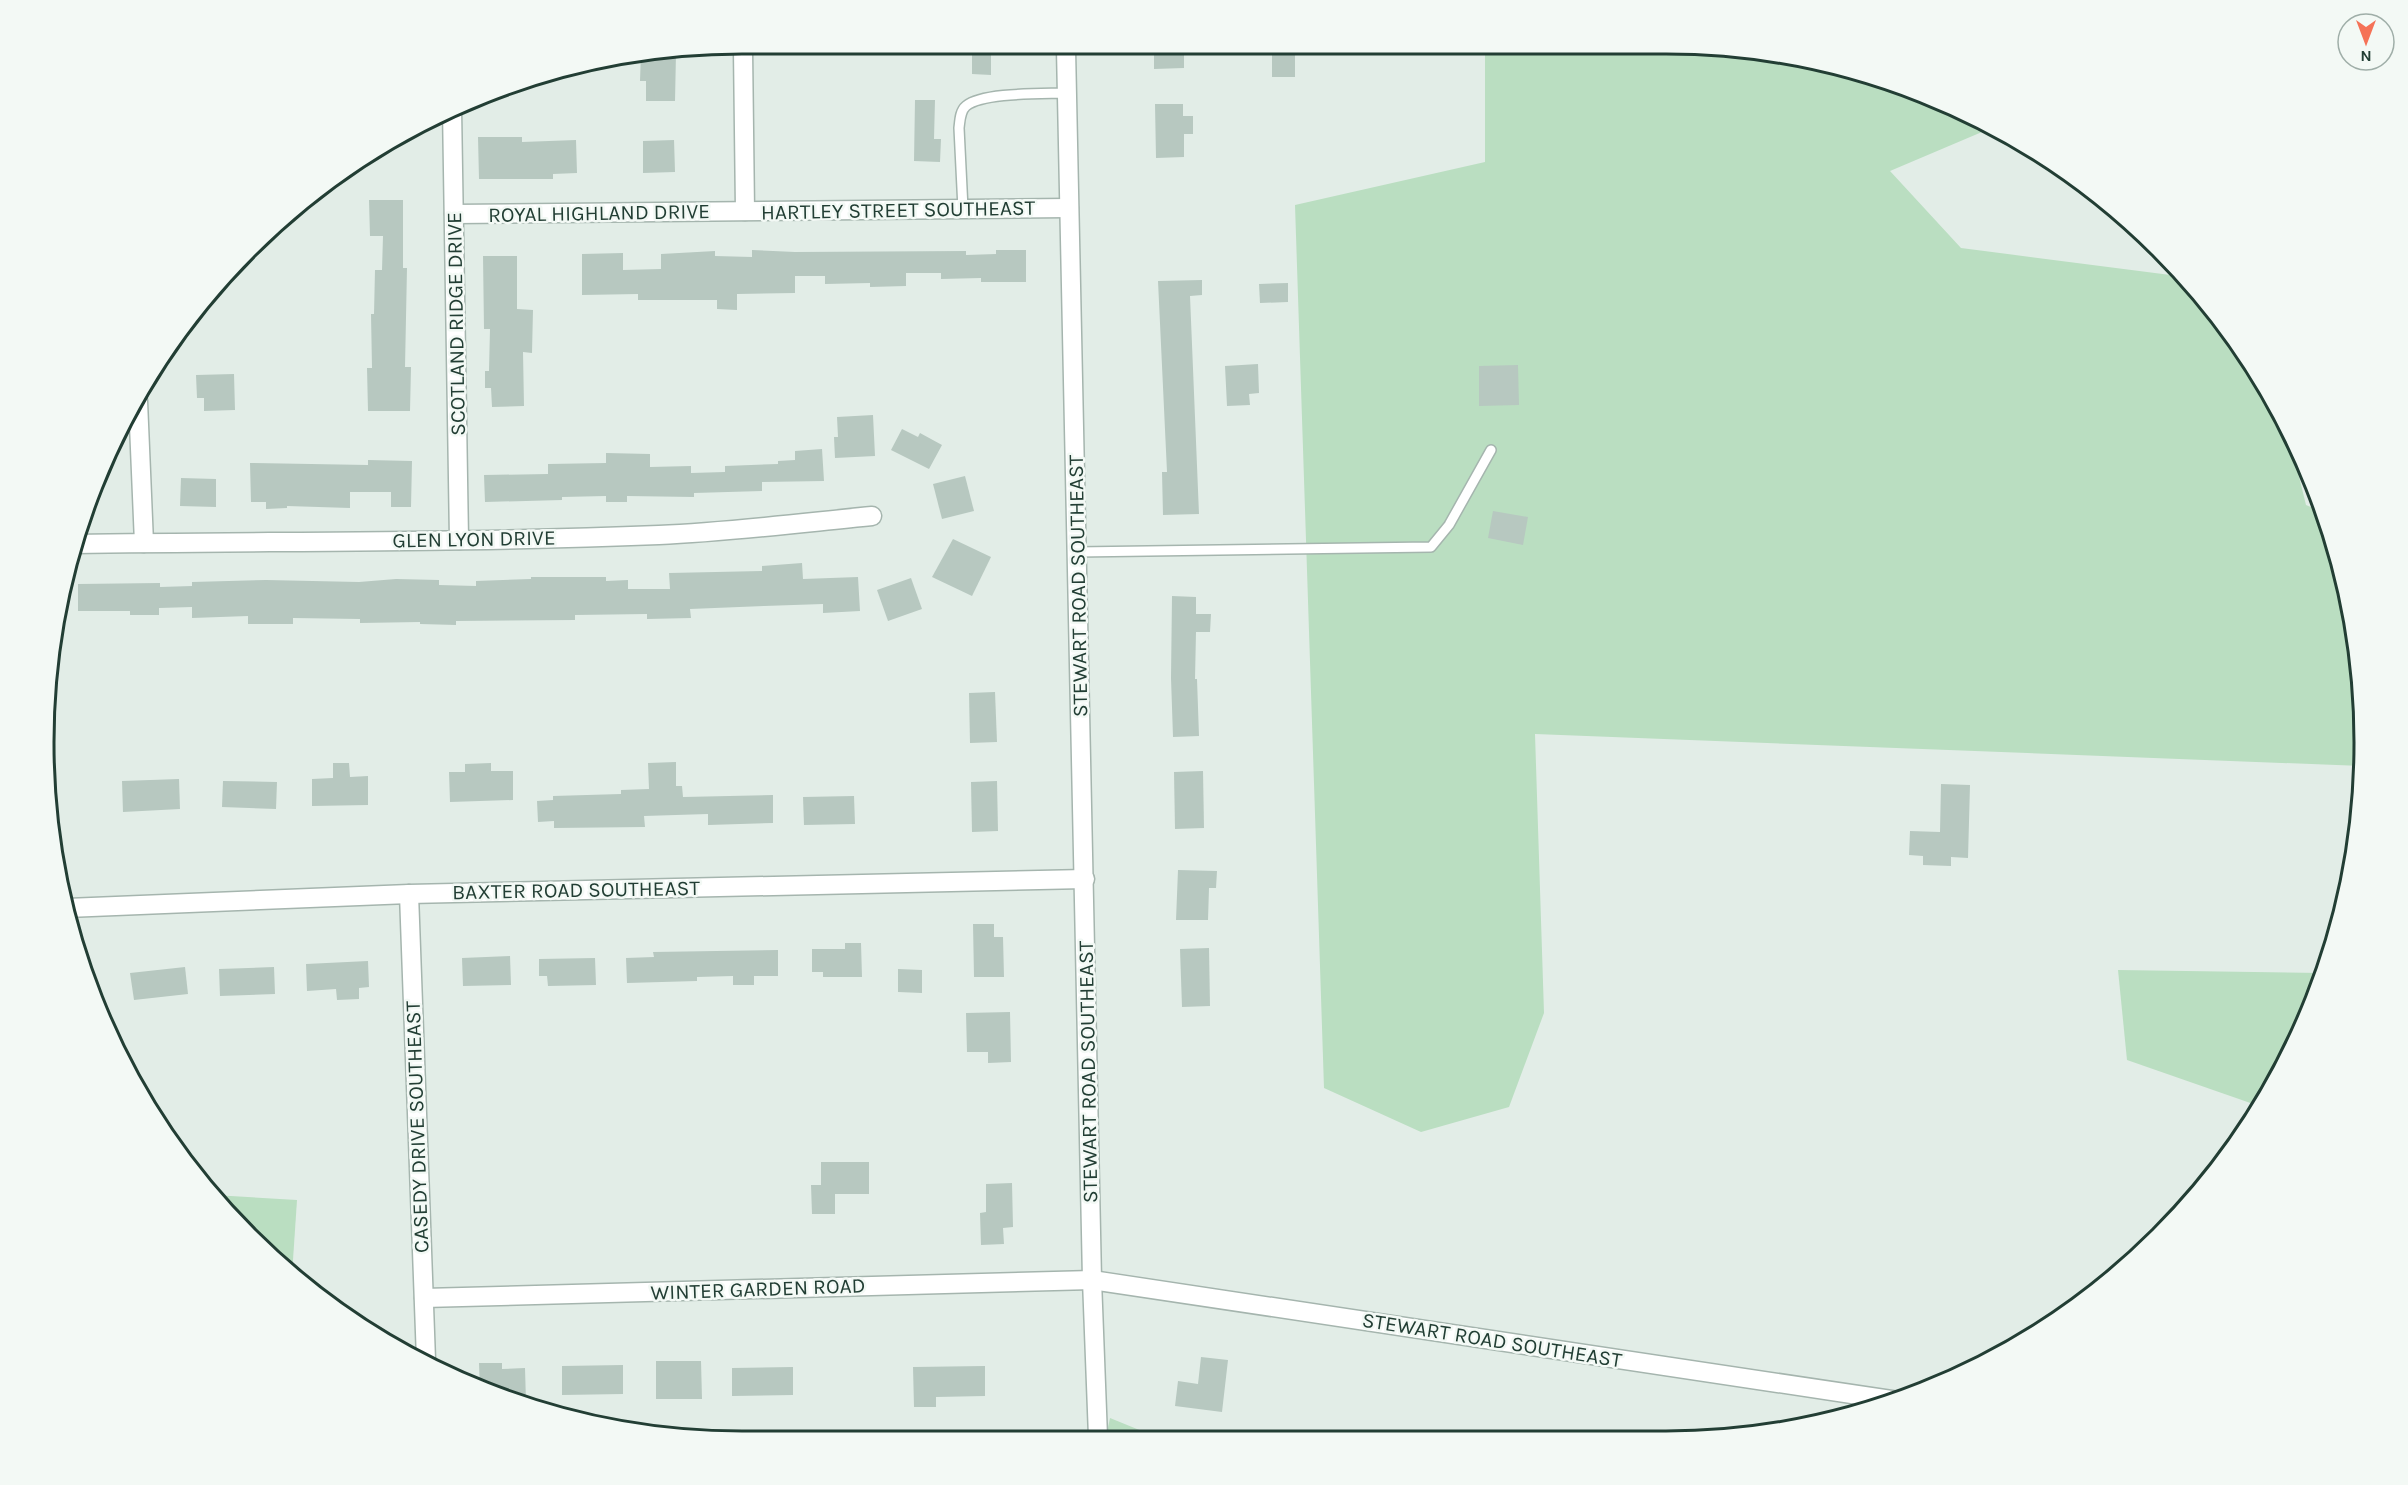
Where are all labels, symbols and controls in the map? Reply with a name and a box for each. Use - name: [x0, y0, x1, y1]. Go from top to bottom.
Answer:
- north arrow: [2336, 12, 2396, 72]
- text: N: [2360, 47, 2372, 66]
- street label: HARTLEY STREET SOUTHEAST: [761, 196, 1036, 224]
- street label: ROYAL HIGHLAND DRIVE: [488, 199, 710, 227]
- street label: SCOTLAND RIDGE DRIVE: [442, 212, 470, 436]
- street label: STEWART ROAD SOUTHEAST: [1064, 454, 1092, 717]
- street label: GLEN LYON DRIVE: [392, 526, 556, 552]
- street label: BAXTER ROAD SOUTHEAST: [452, 876, 701, 904]
- street label: STEWART ROAD SOUTHEAST: [1074, 940, 1102, 1203]
- street label: CASEDY DRIVE SOUTHEAST: [401, 1000, 433, 1253]
- street label: WINTER GARDEN ROAD: [650, 1273, 866, 1305]
- street label: STEWART ROAD SOUTHEAST: [1361, 1308, 1624, 1372]

